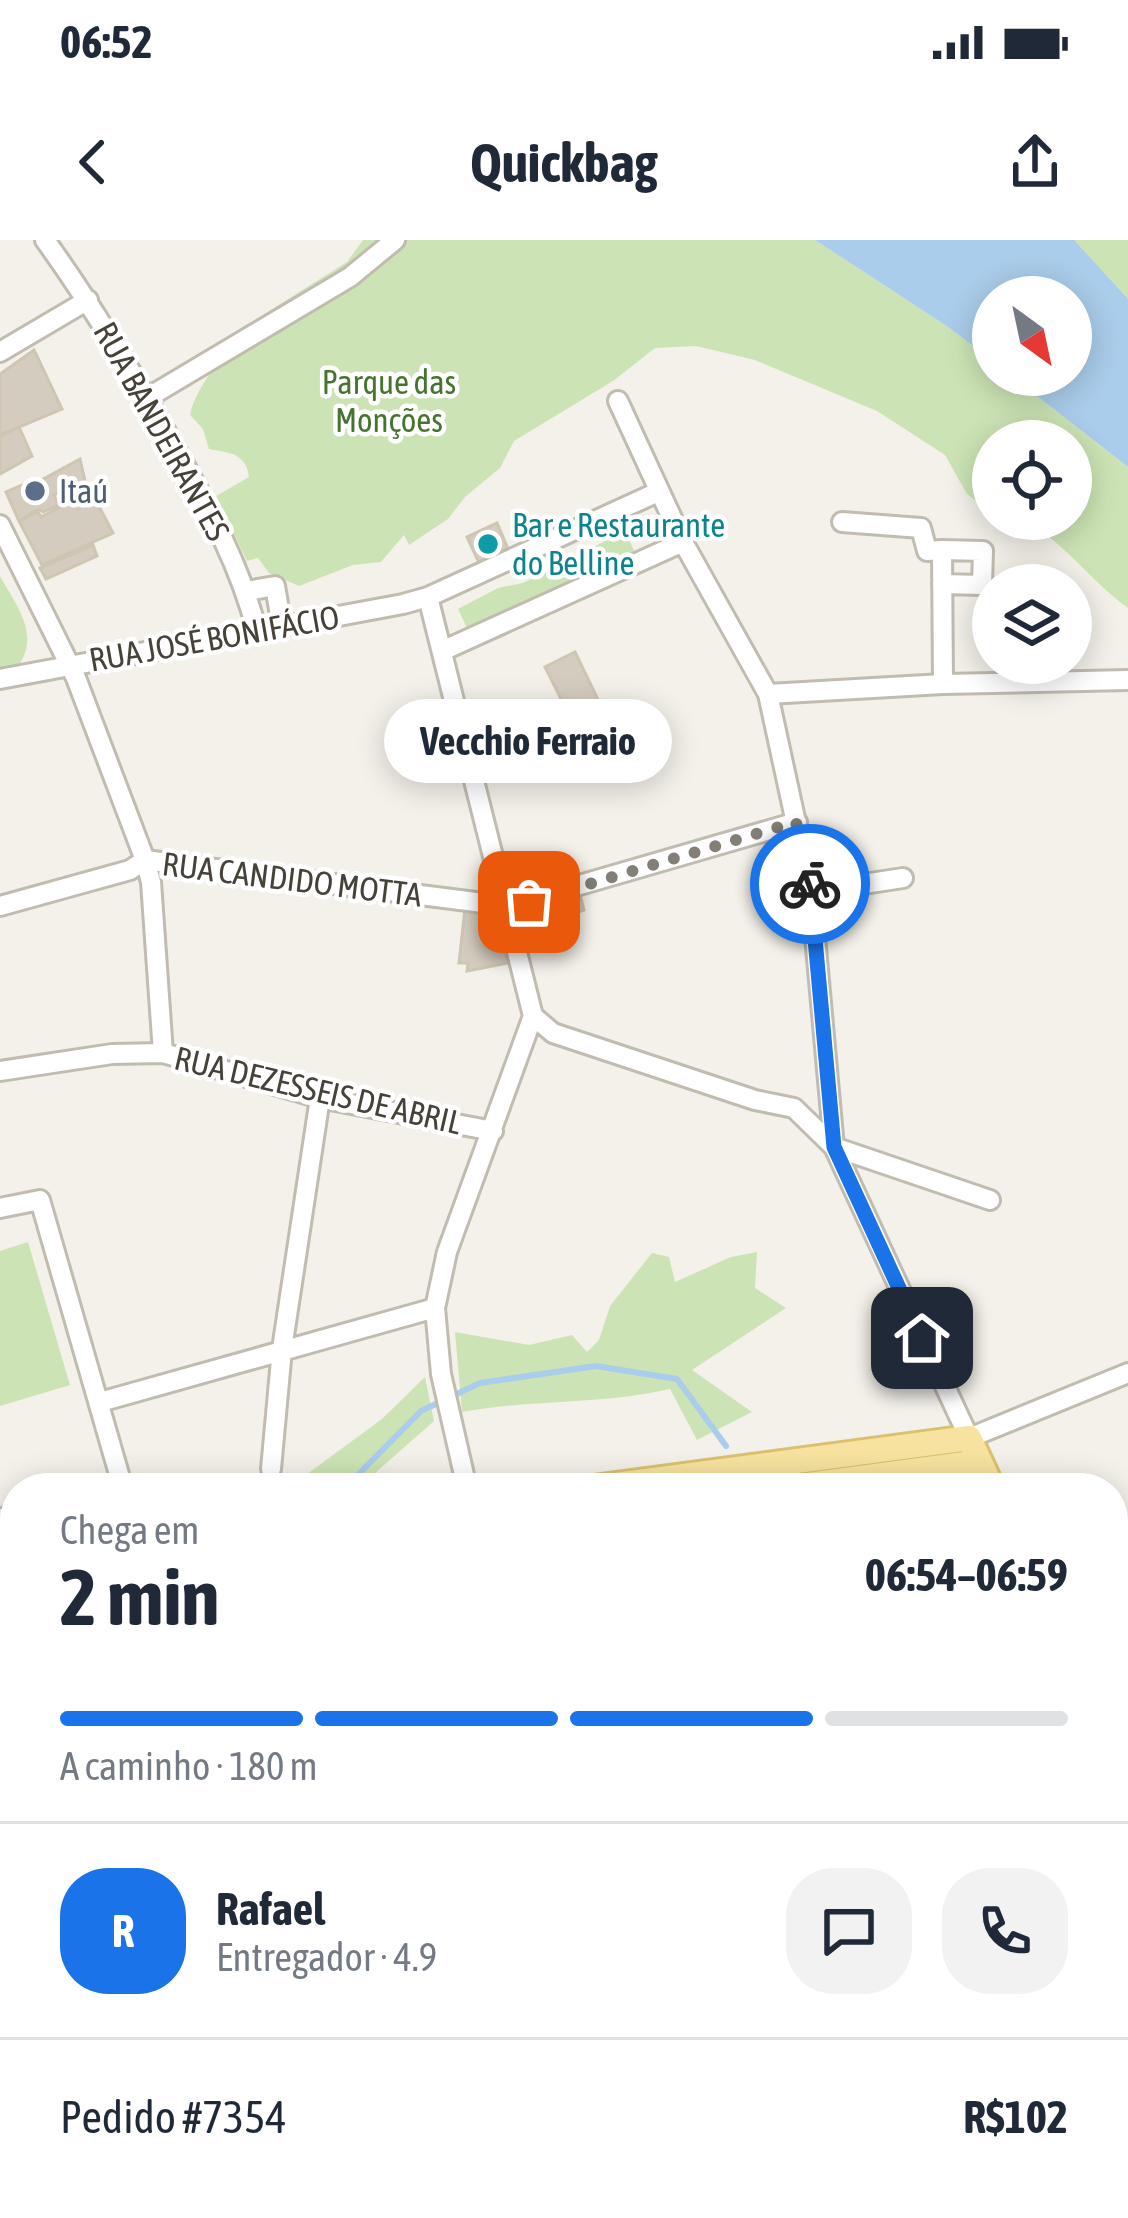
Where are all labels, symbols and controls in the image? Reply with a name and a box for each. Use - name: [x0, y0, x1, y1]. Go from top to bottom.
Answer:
- text: 06:52: [60, 16, 153, 68]
- icon: back: [60, 129, 126, 195]
- icon: share: [1002, 129, 1068, 195]
- text: Quickbag: [470, 132, 658, 193]
- north arrow: [972, 276, 1092, 396]
- map controls: [972, 276, 1092, 684]
- street label: RUA BANDEIRANTES: [86, 315, 238, 547]
- park label: Parque das Monções: [322, 363, 456, 439]
- button: locate: [972, 420, 1092, 540]
- place label: Itaú: [59, 472, 108, 510]
- marker: Itaú: [22, 478, 48, 504]
- place label: Bar e Restaurante do Belline: [512, 506, 725, 582]
- marker: Bar e Restaurante do Belline: [475, 531, 501, 557]
- button: layers: [972, 564, 1092, 684]
- street label: RUA JOSÉ BONIFÁCIO: [86, 597, 342, 679]
- callout: Vecchio Ferraio: [385, 698, 673, 782]
- text: Vecchio Ferraio: [420, 719, 636, 763]
- courier: [750, 824, 870, 944]
- street label: RUA CANDIDO MOTTA: [160, 844, 425, 914]
- pin: [478, 851, 580, 953]
- icon: bike: [777, 851, 843, 917]
- icon: bag: [496, 869, 562, 935]
- street label: RUA DEZESSEIS DE ABRIL: [171, 1039, 465, 1142]
- pin: [871, 1287, 973, 1389]
- icon: home: [889, 1305, 955, 1371]
- text: Chega em: [60, 1508, 199, 1552]
- text: 06:54–06:59: [865, 1549, 1068, 1601]
- text: 2 min: [60, 1552, 219, 1642]
- text: A caminho · 180 m: [60, 1744, 318, 1788]
- button: chat: [786, 1868, 912, 1994]
- button: phone: [942, 1868, 1068, 1994]
- text: Rafael: [216, 1883, 325, 1935]
- text: R: [112, 1905, 134, 1957]
- text: Entregador · 4.9: [216, 1935, 437, 1979]
- text: Pedido #7354: [60, 2091, 287, 2143]
- text: R$102: [963, 2091, 1068, 2143]

